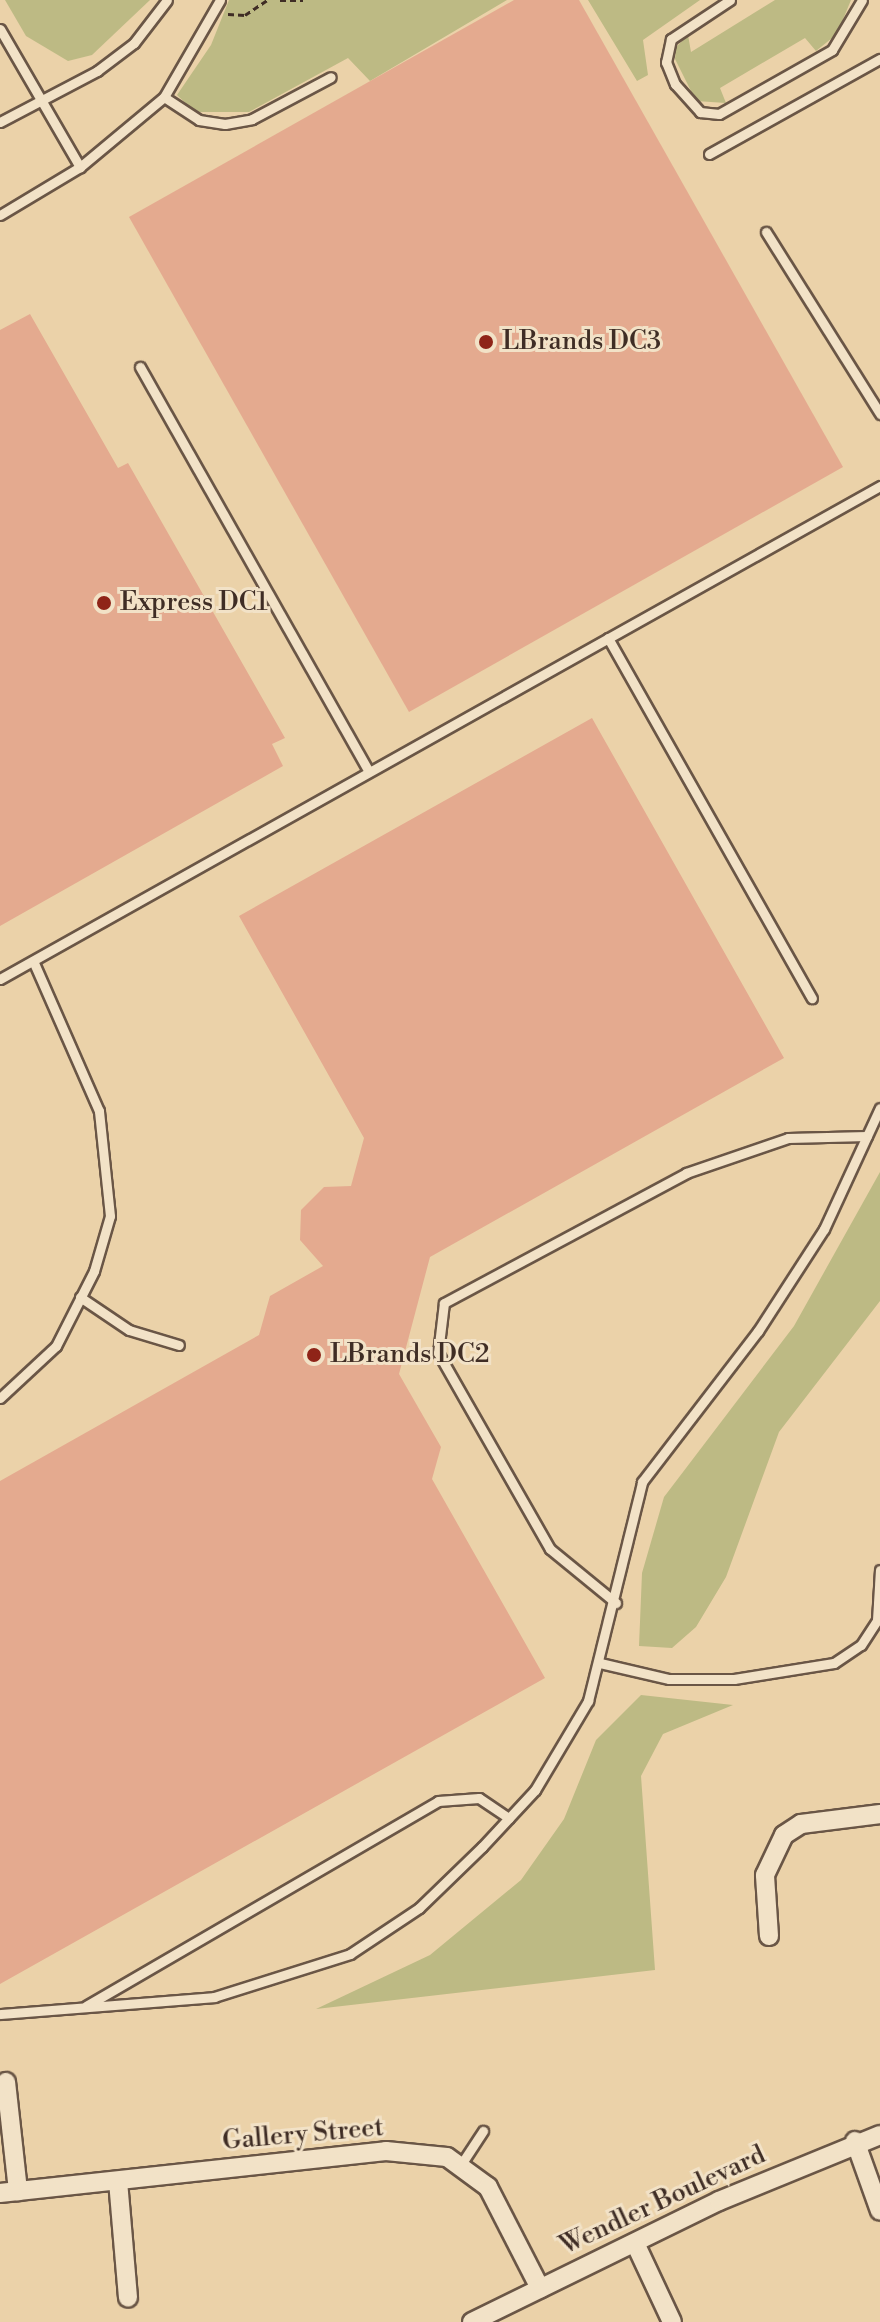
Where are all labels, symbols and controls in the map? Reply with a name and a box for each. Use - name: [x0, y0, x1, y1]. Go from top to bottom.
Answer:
- place label: LBrands DC3: [502, 326, 661, 358]
- marker: LBrands DC3: [477, 333, 495, 351]
- place label: Express DC1: [120, 587, 268, 619]
- marker: Express DC1: [95, 594, 113, 612]
- place label: LBrands DC2: [330, 1339, 490, 1371]
- marker: LBrands DC2: [305, 1346, 323, 1364]
- street label: Gallery Street: [221, 2112, 385, 2158]
- street label: Wendler Boulevard: [555, 2140, 771, 2262]

